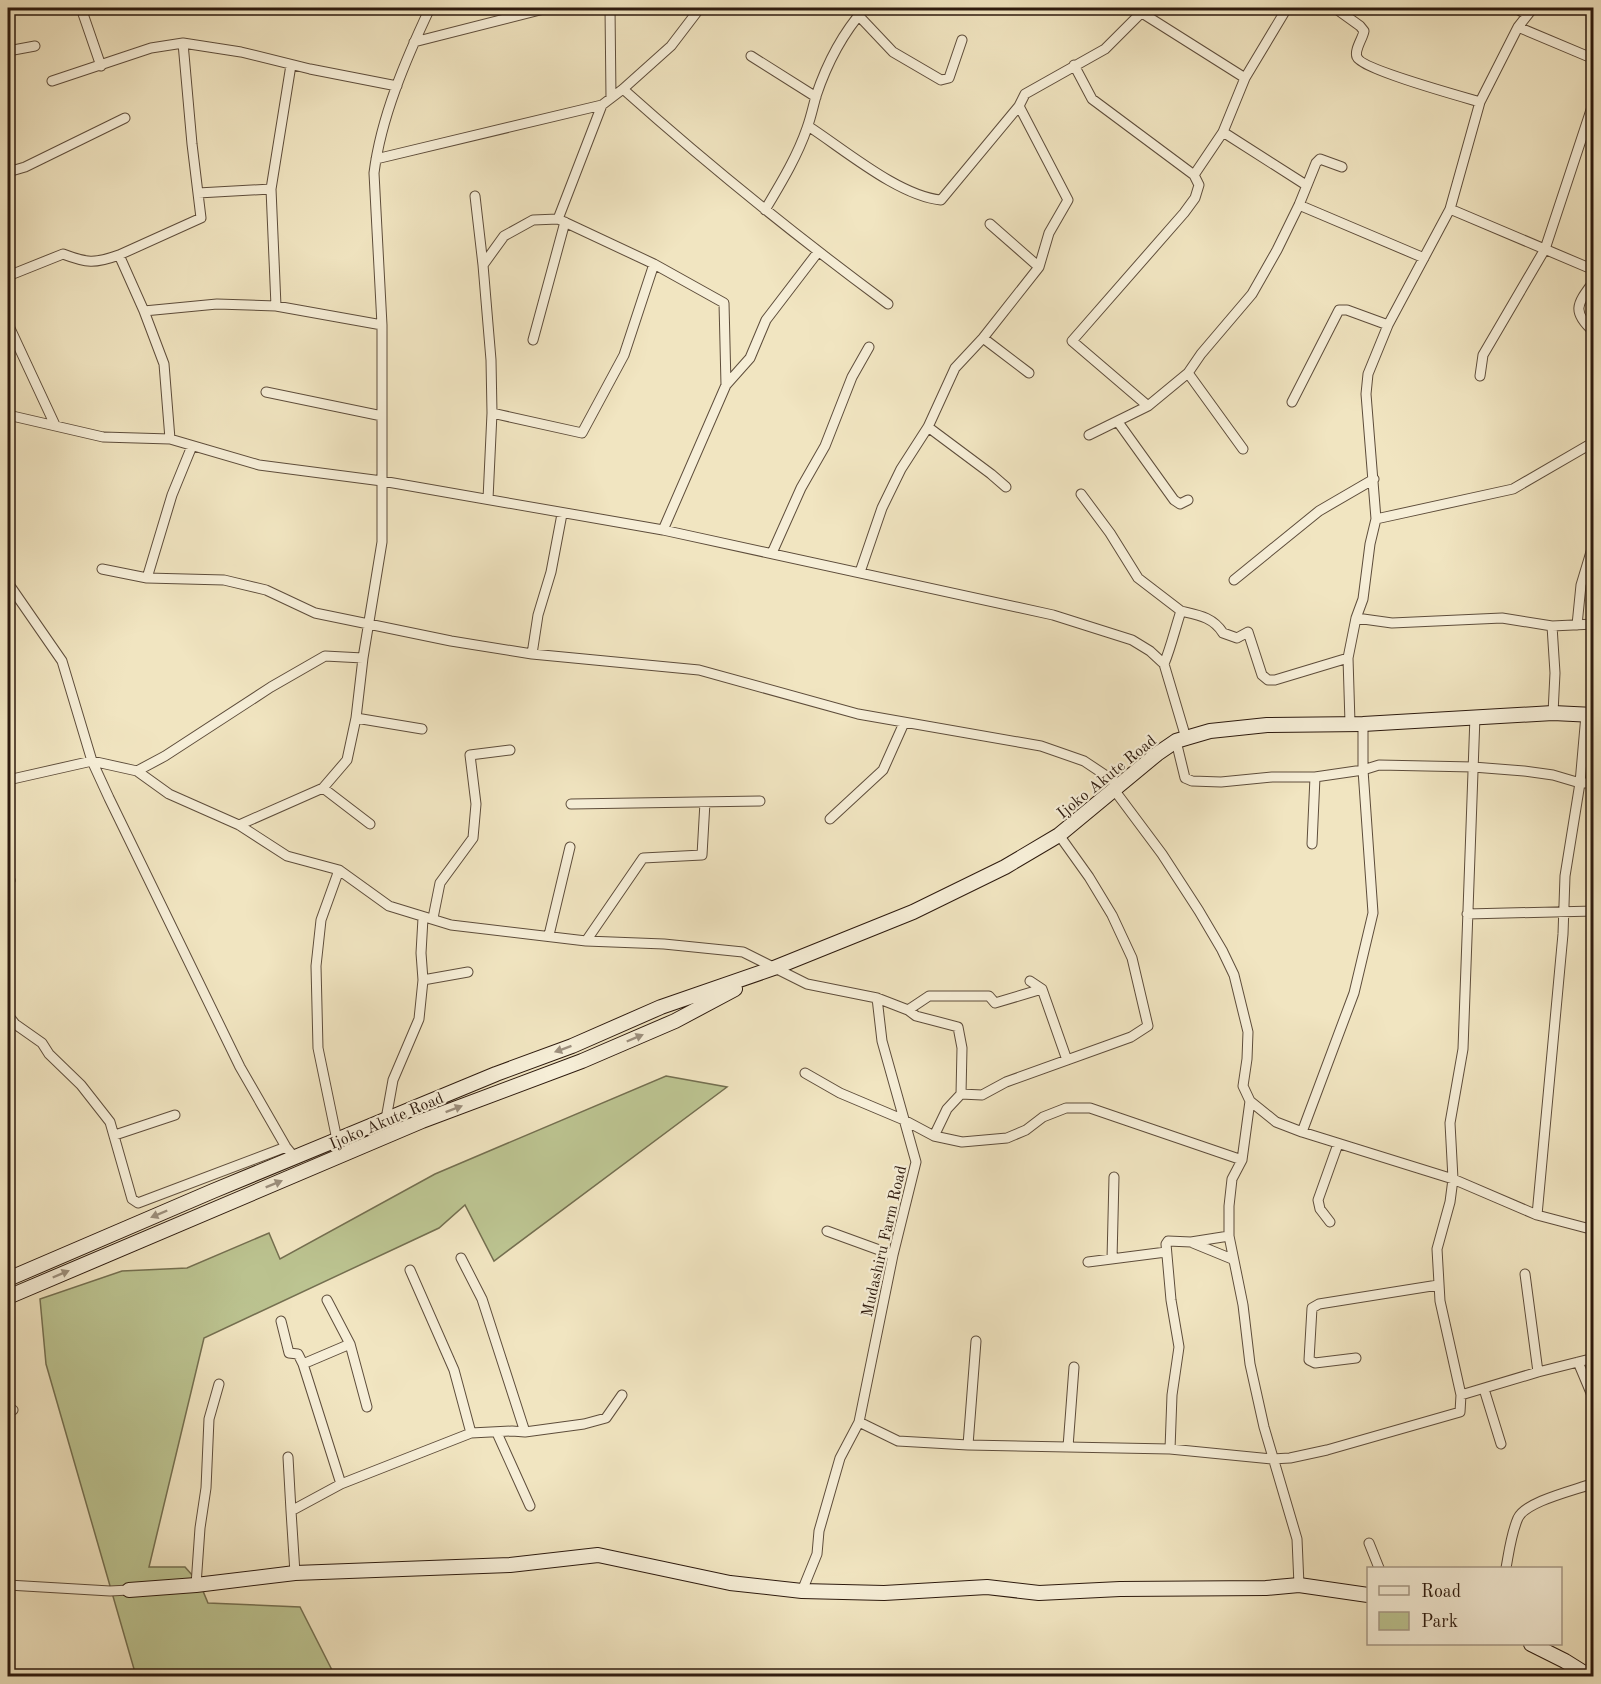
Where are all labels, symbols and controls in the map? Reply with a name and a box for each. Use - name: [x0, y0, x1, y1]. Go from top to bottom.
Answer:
- street label: Ijoko Akute Road: [1055, 733, 1160, 822]
- one-way arrow: [627, 1033, 645, 1043]
- one-way arrow: [554, 1045, 572, 1055]
- street label: Ijoko Akute Road: [327, 1091, 446, 1153]
- one-way arrow: [445, 1104, 463, 1113]
- street label: Mudashiru Farm Road: [860, 1164, 910, 1319]
- one-way arrow: [265, 1179, 283, 1188]
- one-way arrow: [151, 1209, 168, 1218]
- one-way arrow: [53, 1269, 71, 1279]
- legend: [1367, 1567, 1562, 1645]
- text: Road: [1421, 1583, 1461, 1601]
- text: Park: [1421, 1613, 1458, 1631]

